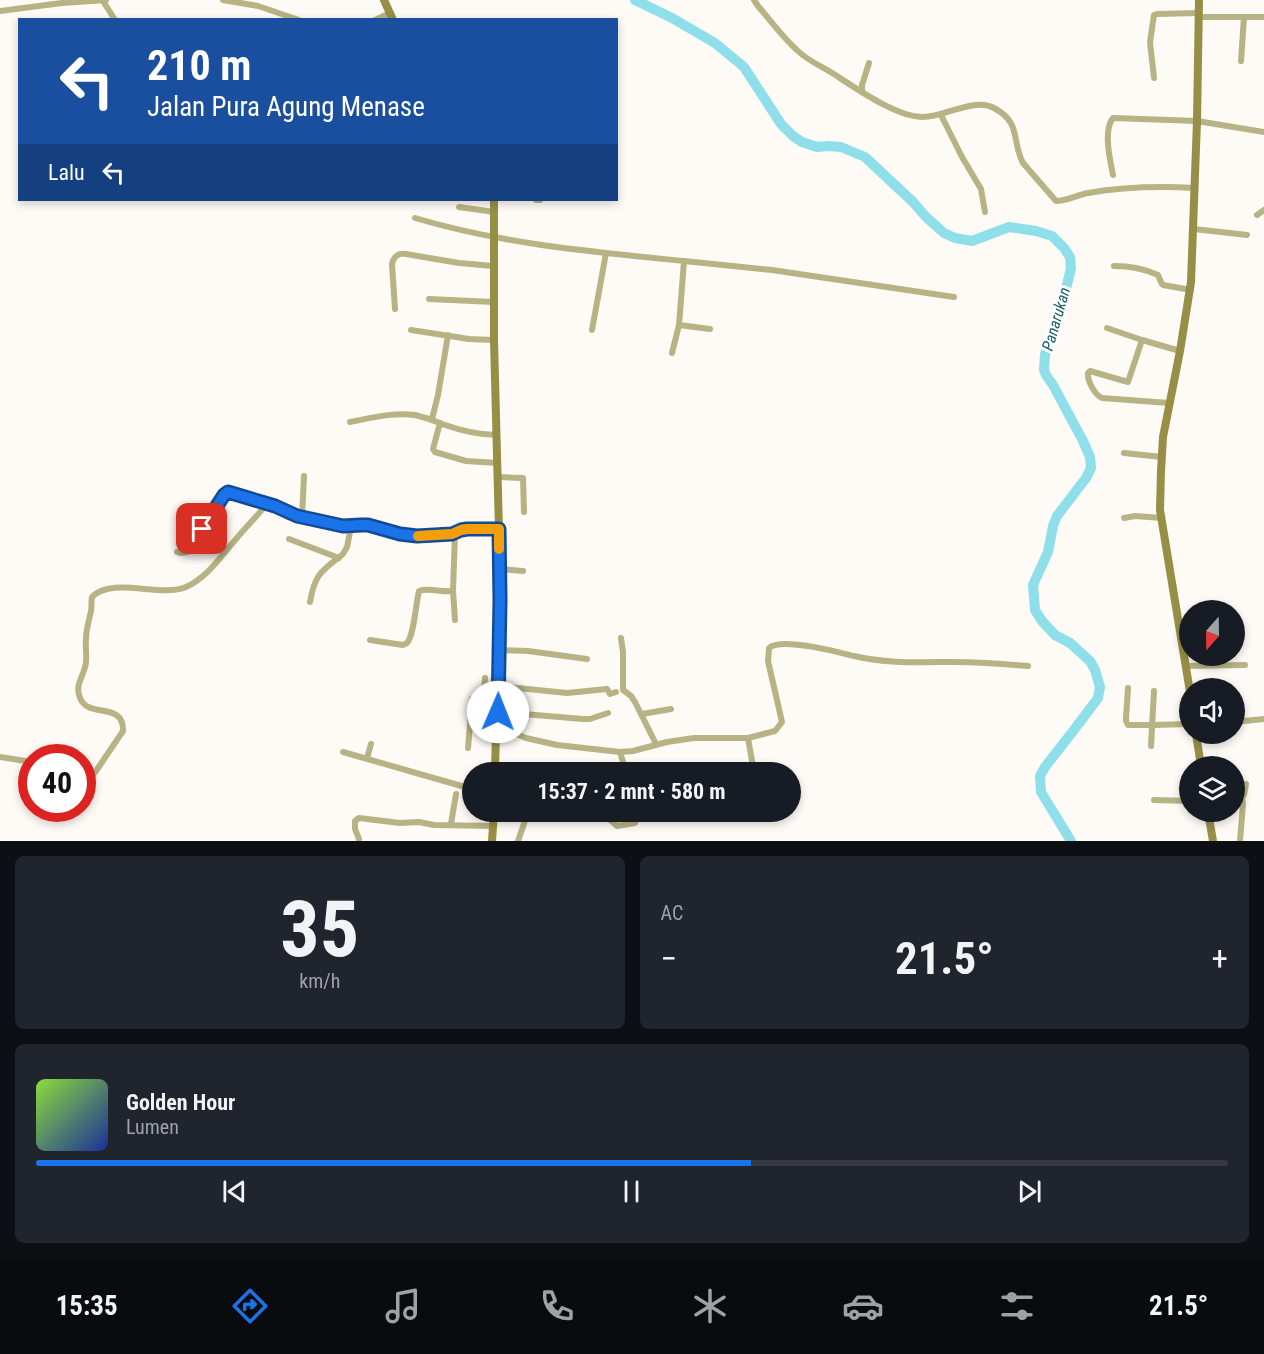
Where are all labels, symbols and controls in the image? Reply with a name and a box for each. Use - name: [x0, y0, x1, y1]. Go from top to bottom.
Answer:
- text: 210 m: [147, 41, 252, 90]
- icon: left: [48, 42, 126, 120]
- text: Jalan Pura Agung Menase: [147, 91, 425, 123]
- icon: left: [97, 156, 130, 189]
- text: Lalu: [48, 160, 85, 185]
- water label: Panarukan: [1038, 285, 1074, 353]
- pin: [176, 503, 227, 554]
- icon: arrive: [185, 512, 218, 545]
- north arrow: [1179, 600, 1245, 666]
- map controls: [1179, 600, 1245, 822]
- button: sound: [1179, 678, 1245, 744]
- position arrow: [466, 680, 530, 744]
- speed limit sign: 40: [18, 744, 96, 822]
- button: layers: [1179, 756, 1245, 822]
- text: 15:37 · 2 mnt · 580 m: [537, 779, 726, 804]
- text: 35: [280, 884, 359, 975]
- text: AC: [661, 901, 683, 925]
- text: 21.5°: [895, 932, 994, 985]
- text: −: [661, 939, 677, 978]
- text: +: [1212, 939, 1228, 978]
- text: km/h: [299, 969, 340, 993]
- text: Golden Hour: [126, 1090, 235, 1115]
- text: Lumen: [126, 1115, 179, 1139]
- icon: previous: [218, 1175, 251, 1208]
- icon: pause: [615, 1175, 648, 1208]
- icon: next: [1013, 1175, 1046, 1208]
- icon: directions: [229, 1285, 271, 1327]
- icon: music: [382, 1285, 424, 1327]
- icon: phone: [536, 1285, 578, 1327]
- icon: climate: [689, 1285, 731, 1327]
- icon: car: [842, 1285, 884, 1327]
- icon: filters: [996, 1285, 1038, 1327]
- text: 15:35: [56, 1290, 118, 1322]
- text: 21.5°: [1149, 1290, 1208, 1322]

